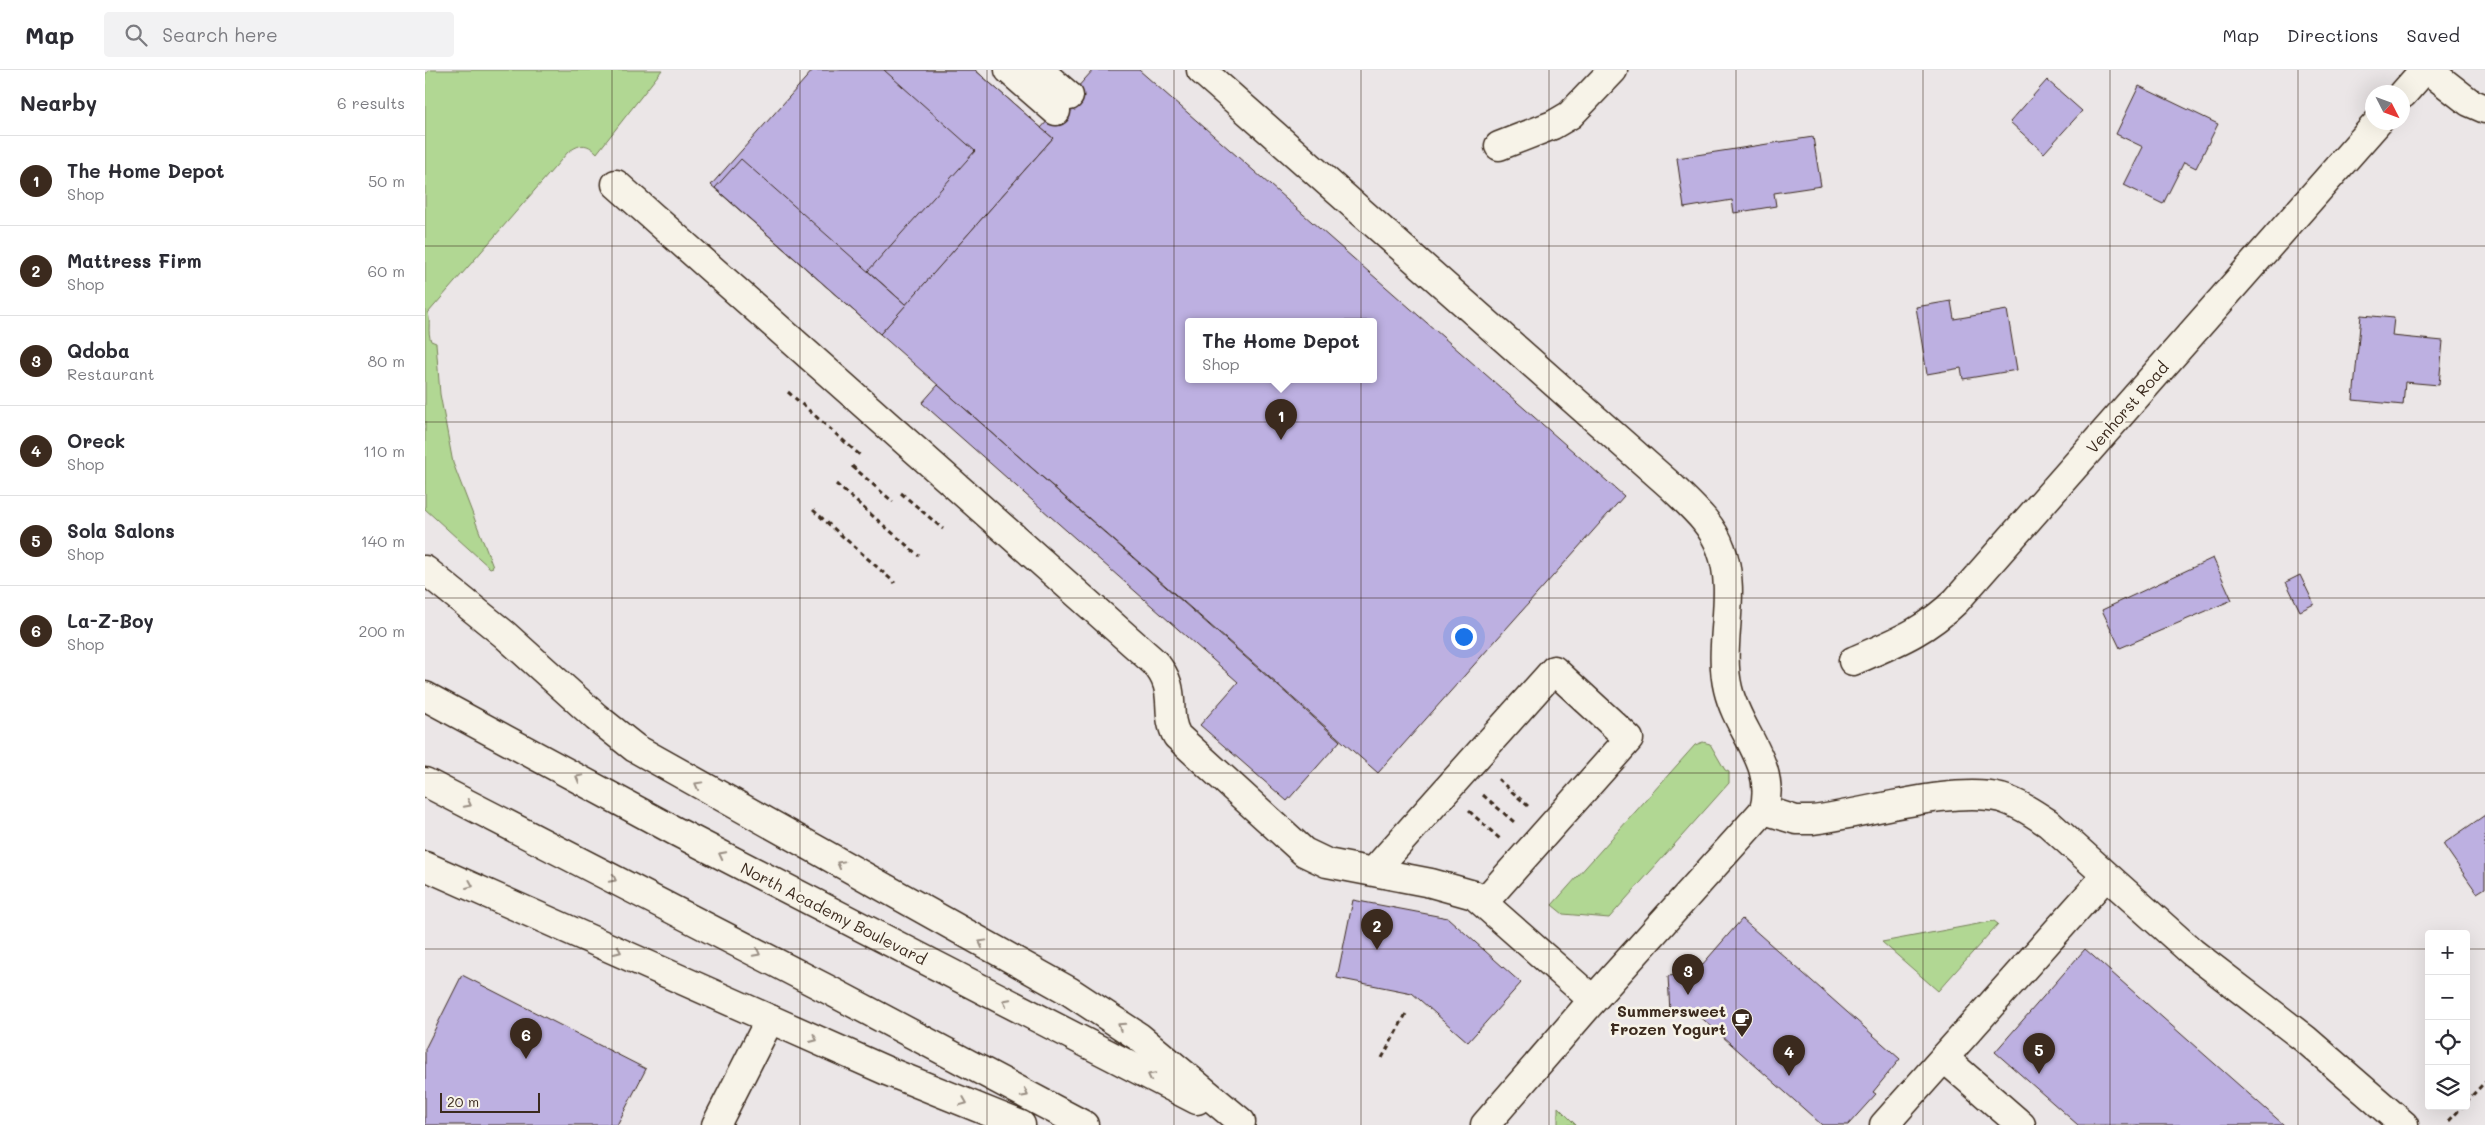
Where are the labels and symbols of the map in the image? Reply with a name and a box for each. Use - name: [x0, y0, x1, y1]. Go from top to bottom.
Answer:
- north arrow: [2365, 85, 2410, 130]
- street label: Venhorst Road: [2081, 357, 2173, 457]
- pin: 1: [1265, 399, 1297, 440]
- your location: [1451, 624, 1477, 650]
- one-way arrow: [575, 774, 584, 784]
- one-way arrow: [694, 781, 703, 791]
- one-way arrow: [463, 798, 472, 808]
- one-way arrow: [718, 851, 727, 861]
- street label: North Academy Boulevard: [737, 857, 931, 969]
- one-way arrow: [836, 860, 845, 870]
- one-way arrow: [608, 873, 617, 883]
- one-way arrow: [465, 879, 474, 890]
- pin: 2: [1361, 909, 1393, 950]
- one-way arrow: [978, 939, 987, 949]
- one-way arrow: [613, 944, 622, 955]
- one-way arrow: [752, 947, 761, 957]
- pin: 3: [1672, 954, 1704, 995]
- one-way arrow: [1003, 998, 1012, 1008]
- place label: Summersweet Frozen Yogurt: [1610, 1000, 1726, 1039]
- cafe icon: Summersweet Frozen Yogurt: [1730, 1007, 1754, 1038]
- pin: 6: [510, 1018, 542, 1059]
- one-way arrow: [1118, 1023, 1127, 1032]
- one-way arrow: [809, 1033, 818, 1044]
- pin: 5: [2023, 1033, 2055, 1074]
- pin: 4: [1773, 1035, 1805, 1076]
- one-way arrow: [1147, 1072, 1156, 1082]
- one-way arrow: [1020, 1088, 1029, 1098]
- scale bar: [440, 1090, 540, 1113]
- one-way arrow: [959, 1096, 968, 1106]

